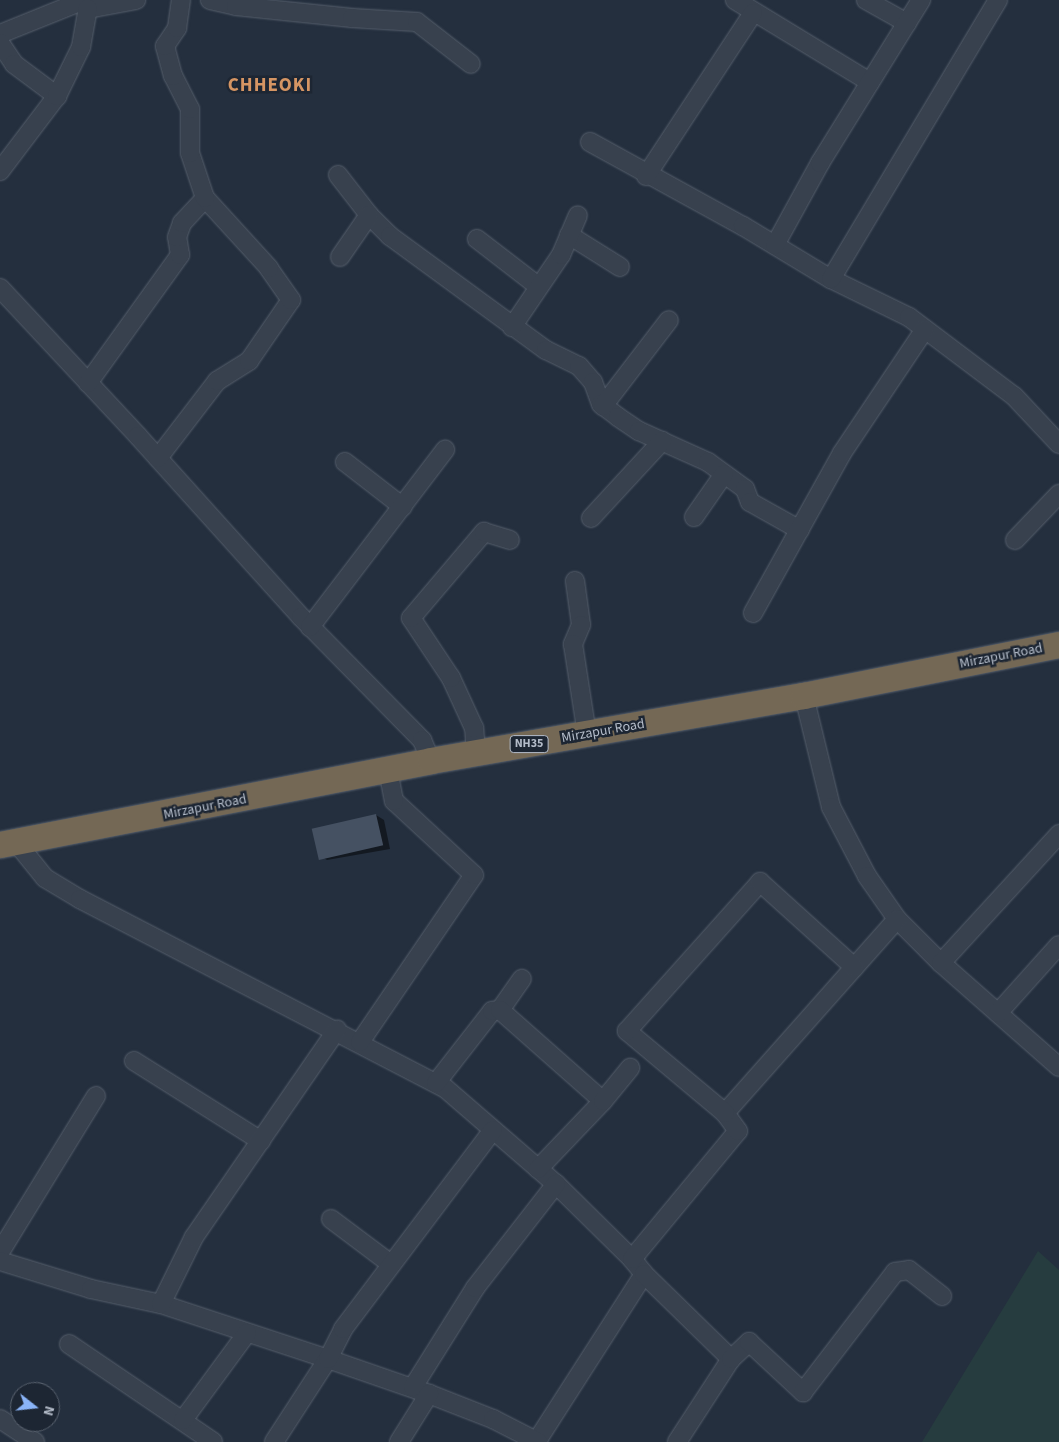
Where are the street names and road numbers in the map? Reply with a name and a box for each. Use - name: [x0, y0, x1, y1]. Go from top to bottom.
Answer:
- street label: Mirzapur Road: [958, 640, 1044, 672]
- street label: Mirzapur Road: [560, 715, 646, 747]
- road number: NH35: [509, 734, 549, 754]
- street label: Mirzapur Road: [162, 791, 248, 823]

